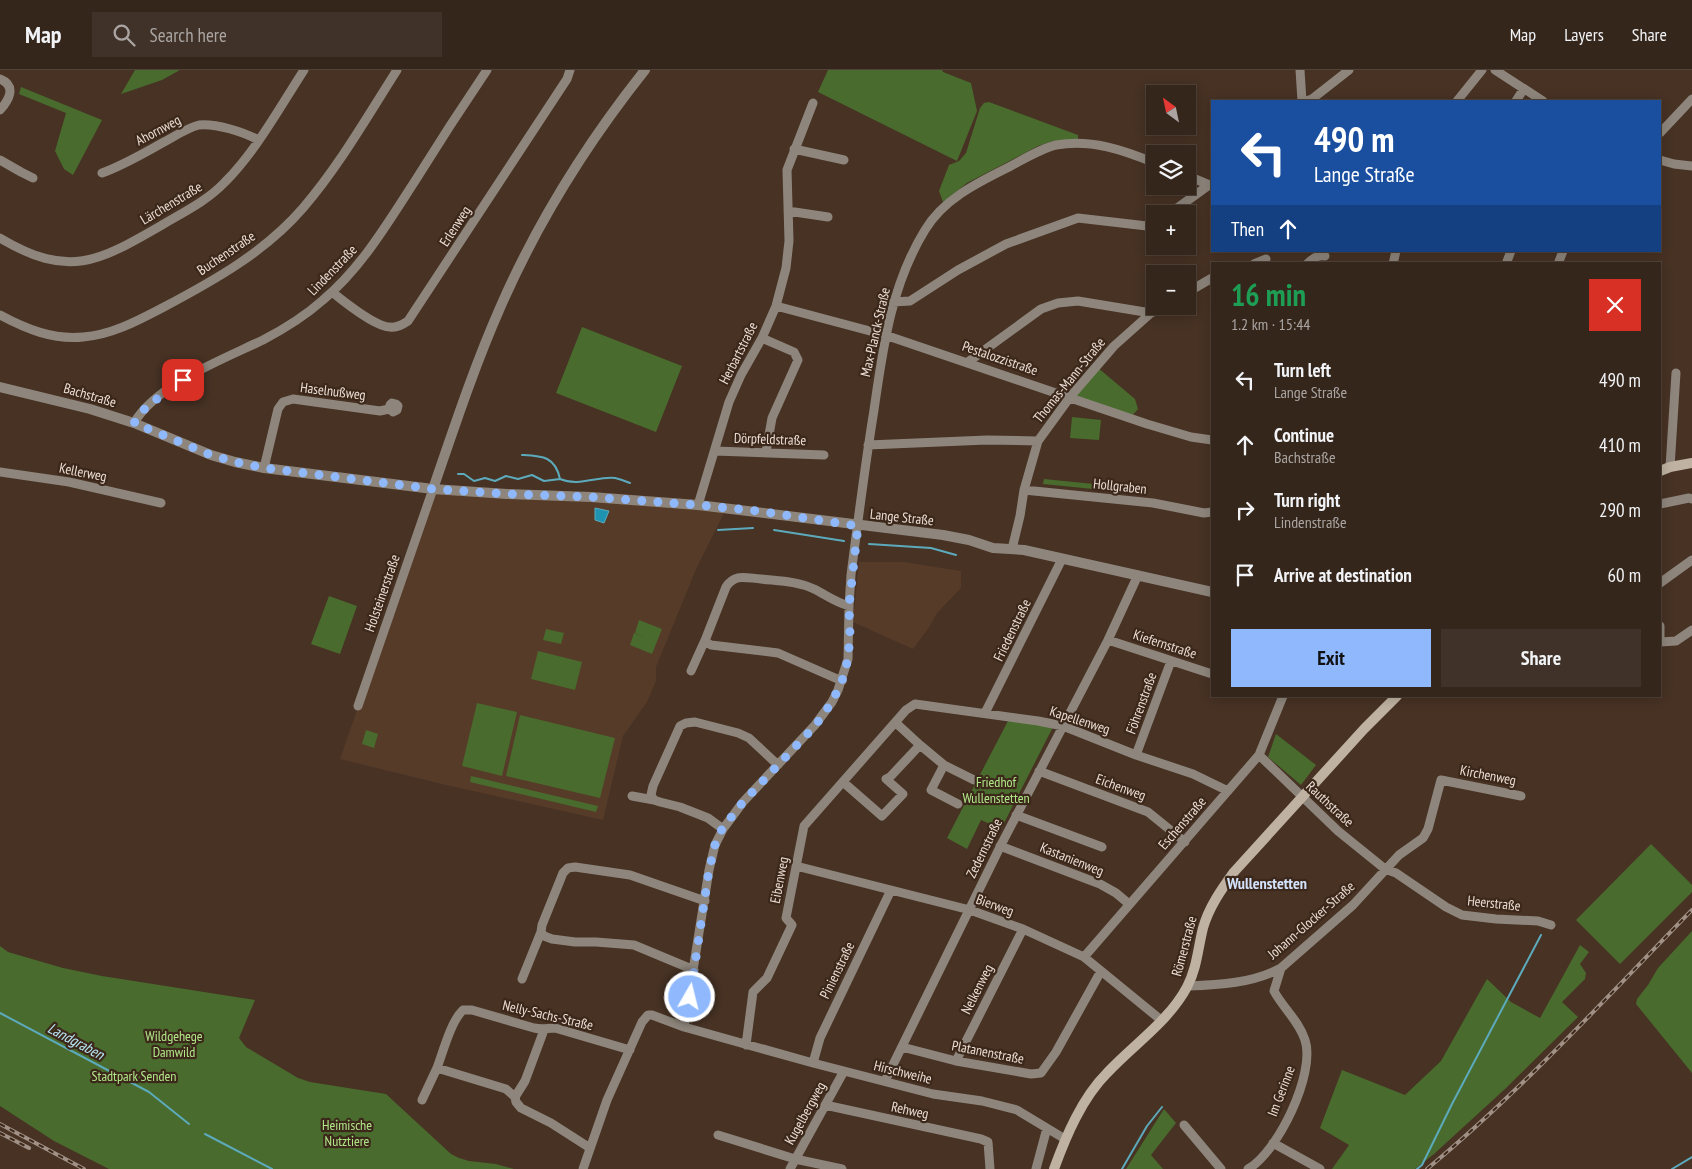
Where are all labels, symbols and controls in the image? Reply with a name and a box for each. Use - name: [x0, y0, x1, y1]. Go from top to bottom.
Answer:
- search box: [92, 12, 442, 57]
- text: Map: [25, 19, 62, 50]
- icon: search: [110, 21, 138, 49]
- text: Search here: [150, 23, 227, 47]
- text: Map: [1510, 23, 1536, 46]
- text: Layers: [1564, 23, 1604, 46]
- text: Share: [1632, 23, 1667, 46]
- north arrow: [1146, 85, 1196, 135]
- map controls: [1146, 85, 1196, 315]
- street label: Ahornweg: [132, 111, 184, 149]
- text: 490 m: [1314, 116, 1395, 162]
- icon: left: [1231, 120, 1296, 185]
- button: layers: [1146, 145, 1196, 195]
- text: Lange Straße: [1314, 160, 1415, 188]
- street label: Lärchenstraße: [137, 177, 205, 228]
- street label: Erlenweg: [435, 202, 475, 250]
- button: +: [1146, 205, 1196, 255]
- icon: ahead: [1274, 215, 1302, 243]
- text: Then: [1231, 217, 1264, 241]
- street label: Buchenstraße: [193, 227, 259, 279]
- street label: Lindenstraße: [303, 241, 361, 299]
- button: −: [1146, 265, 1196, 315]
- text: 16 min: [1231, 275, 1306, 314]
- button: close: [1589, 279, 1641, 331]
- street label: Max-Planck-Straße: [856, 285, 894, 378]
- text: 1.2 km · 15:44: [1231, 314, 1311, 334]
- street label: Herbartstraße: [715, 319, 761, 387]
- street label: Thomas-Mann-Straße: [1029, 333, 1109, 426]
- street label: Pestalozzistraße: [960, 337, 1040, 379]
- text: Turn left: [1274, 358, 1331, 382]
- pin: [162, 359, 204, 401]
- icon: arrive: [169, 366, 197, 394]
- icon: left: [1231, 366, 1259, 394]
- text: 490 m: [1599, 368, 1641, 392]
- street label: Haselnußweg: [299, 378, 367, 404]
- street label: Bachstraße: [62, 379, 119, 411]
- text: Lange Straße: [1274, 382, 1347, 402]
- text: Continue: [1274, 423, 1334, 447]
- street label: Dörpfeldstraße: [733, 429, 807, 449]
- icon: ahead: [1231, 431, 1259, 459]
- text: 410 m: [1599, 433, 1641, 457]
- text: Bachstraße: [1274, 447, 1336, 467]
- street label: Kellerweg: [58, 459, 108, 485]
- street label: Hollgraben: [1092, 474, 1148, 498]
- text: Turn right: [1274, 488, 1340, 512]
- icon: right: [1231, 496, 1259, 524]
- text: 290 m: [1599, 498, 1641, 522]
- street label: Lange Straße: [869, 505, 935, 529]
- text: Lindenstraße: [1274, 512, 1347, 532]
- street label: Holsteinerstraße: [360, 552, 404, 634]
- icon: arrive: [1231, 561, 1259, 589]
- text: Arrive at destination: [1274, 563, 1412, 587]
- text: 60 m: [1608, 563, 1641, 587]
- street label: Friedenstraße: [989, 596, 1035, 664]
- street label: Kiefernstraße: [1131, 625, 1199, 663]
- button: Exit: [1231, 629, 1431, 687]
- button: Share: [1441, 629, 1641, 687]
- street label: Föhrenstraße: [1122, 669, 1161, 736]
- street label: Kapellenweg: [1048, 702, 1112, 738]
- street label: Kirchenweg: [1458, 761, 1518, 789]
- street label: Eichenweg: [1094, 770, 1148, 804]
- park label: Friedhof Wullenstetten: [962, 773, 1030, 807]
- street label: Rauthstraße: [1302, 777, 1358, 831]
- street label: Eschenstraße: [1154, 793, 1210, 853]
- street label: Zedernstraße: [962, 815, 1006, 881]
- street label: Kastanienweg: [1037, 838, 1107, 880]
- street label: Eibenweg: [766, 855, 792, 905]
- district label: Wullenstetten: [1226, 873, 1307, 893]
- street label: Johann-Glocker-Straße: [1263, 877, 1358, 963]
- street label: Bierweg: [974, 890, 1016, 920]
- street label: Heerstraße: [1466, 891, 1522, 915]
- street label: Römerstraße: [1167, 914, 1201, 978]
- street label: Pinienstraße: [816, 938, 859, 1001]
- street label: Nelkenweg: [957, 961, 997, 1017]
- position arrow: [663, 970, 715, 1022]
- street label: Nelly-Sachs-Straße: [501, 996, 595, 1034]
- water label: Landgraben: [45, 1018, 109, 1064]
- park label: Wildgehege Damwild: [145, 1027, 203, 1061]
- street label: Platanenstraße: [950, 1036, 1026, 1068]
- street label: Hirschweihe: [872, 1056, 934, 1088]
- street label: Im Gerinne: [1263, 1063, 1299, 1119]
- park label: Stadtpark Senden: [92, 1067, 176, 1085]
- street label: Kugelbergweg: [780, 1078, 830, 1148]
- street label: Rehweg: [890, 1097, 930, 1123]
- park label: Heimische Nutztiere: [322, 1116, 372, 1150]

